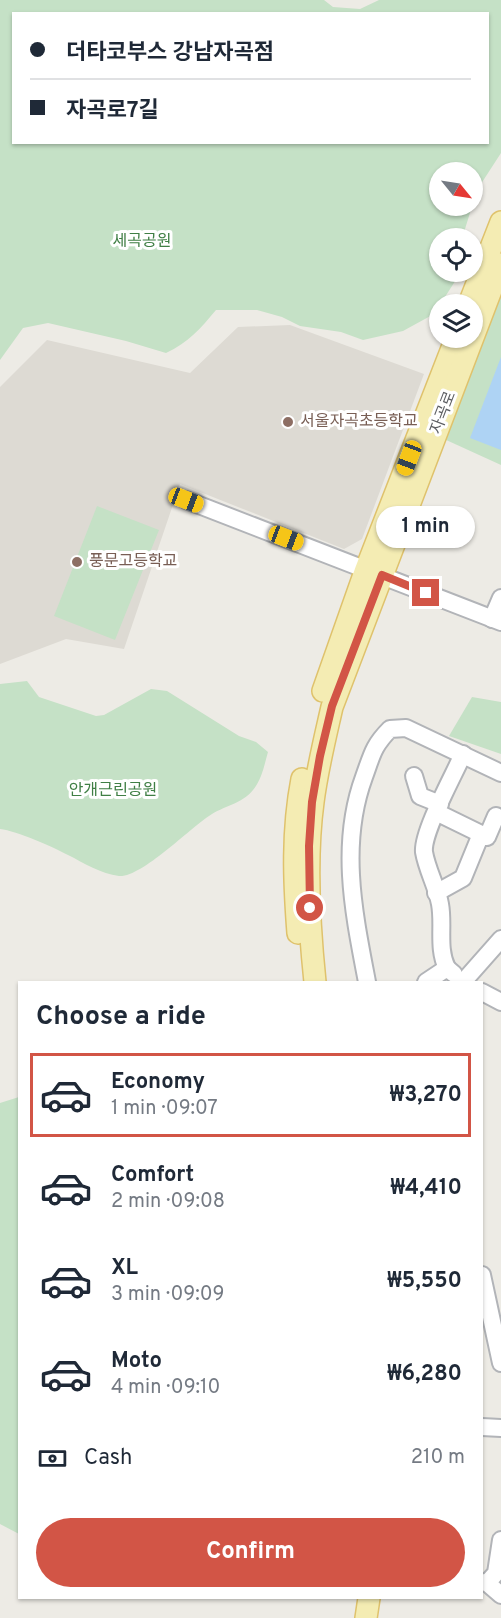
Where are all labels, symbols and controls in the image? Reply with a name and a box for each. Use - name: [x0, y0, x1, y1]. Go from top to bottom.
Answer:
- text: 더타코부스 강남자곡점: [66, 40, 274, 67]
- text: 자곡로7길: [66, 98, 159, 125]
- north arrow: [429, 162, 483, 216]
- map controls: [429, 162, 483, 348]
- button: locate: [429, 228, 483, 282]
- park label: 세곡공원: [113, 232, 171, 252]
- button: layers: [429, 294, 483, 348]
- street label: 자곡로: [427, 389, 461, 437]
- place label: 서울자곡초등학교: [300, 412, 418, 432]
- marker: 서울자곡초등학교: [281, 415, 295, 429]
- car: [394, 438, 424, 478]
- car: [166, 485, 206, 515]
- callout: 1 min: [376, 506, 476, 548]
- text: 1 min: [401, 514, 450, 540]
- car: [266, 523, 306, 553]
- place label: 풍문고등학교: [89, 552, 177, 572]
- marker: 풍문고등학교: [70, 555, 84, 569]
- route end: [412, 579, 439, 606]
- park label: 안개근린공원: [69, 781, 157, 801]
- route start: [296, 894, 323, 921]
- text: Choose a ride: [36, 1000, 206, 1034]
- icon: car: [39, 1068, 93, 1122]
- text: Economy: [111, 1069, 205, 1096]
- text: ₩3,270: [390, 1082, 462, 1109]
- text: 1 min · 09:07: [111, 1096, 218, 1122]
- icon: car: [39, 1161, 93, 1215]
- text: Comfort: [111, 1162, 194, 1189]
- text: ₩4,410: [391, 1175, 462, 1202]
- text: 2 min · 09:08: [111, 1189, 225, 1215]
- icon: car: [39, 1254, 93, 1308]
- text: XL: [111, 1255, 138, 1282]
- text: ₩5,550: [387, 1268, 462, 1295]
- text: 3 min · 09:09: [111, 1282, 224, 1308]
- icon: car: [39, 1347, 93, 1401]
- text: Moto: [111, 1348, 162, 1375]
- text: ₩6,280: [387, 1361, 462, 1388]
- text: 4 min · 09:10: [111, 1375, 220, 1401]
- icon: cash: [36, 1442, 69, 1475]
- text: Cash: [84, 1445, 133, 1472]
- text: 210 m: [411, 1445, 465, 1471]
- button: Confirm: [36, 1518, 465, 1587]

